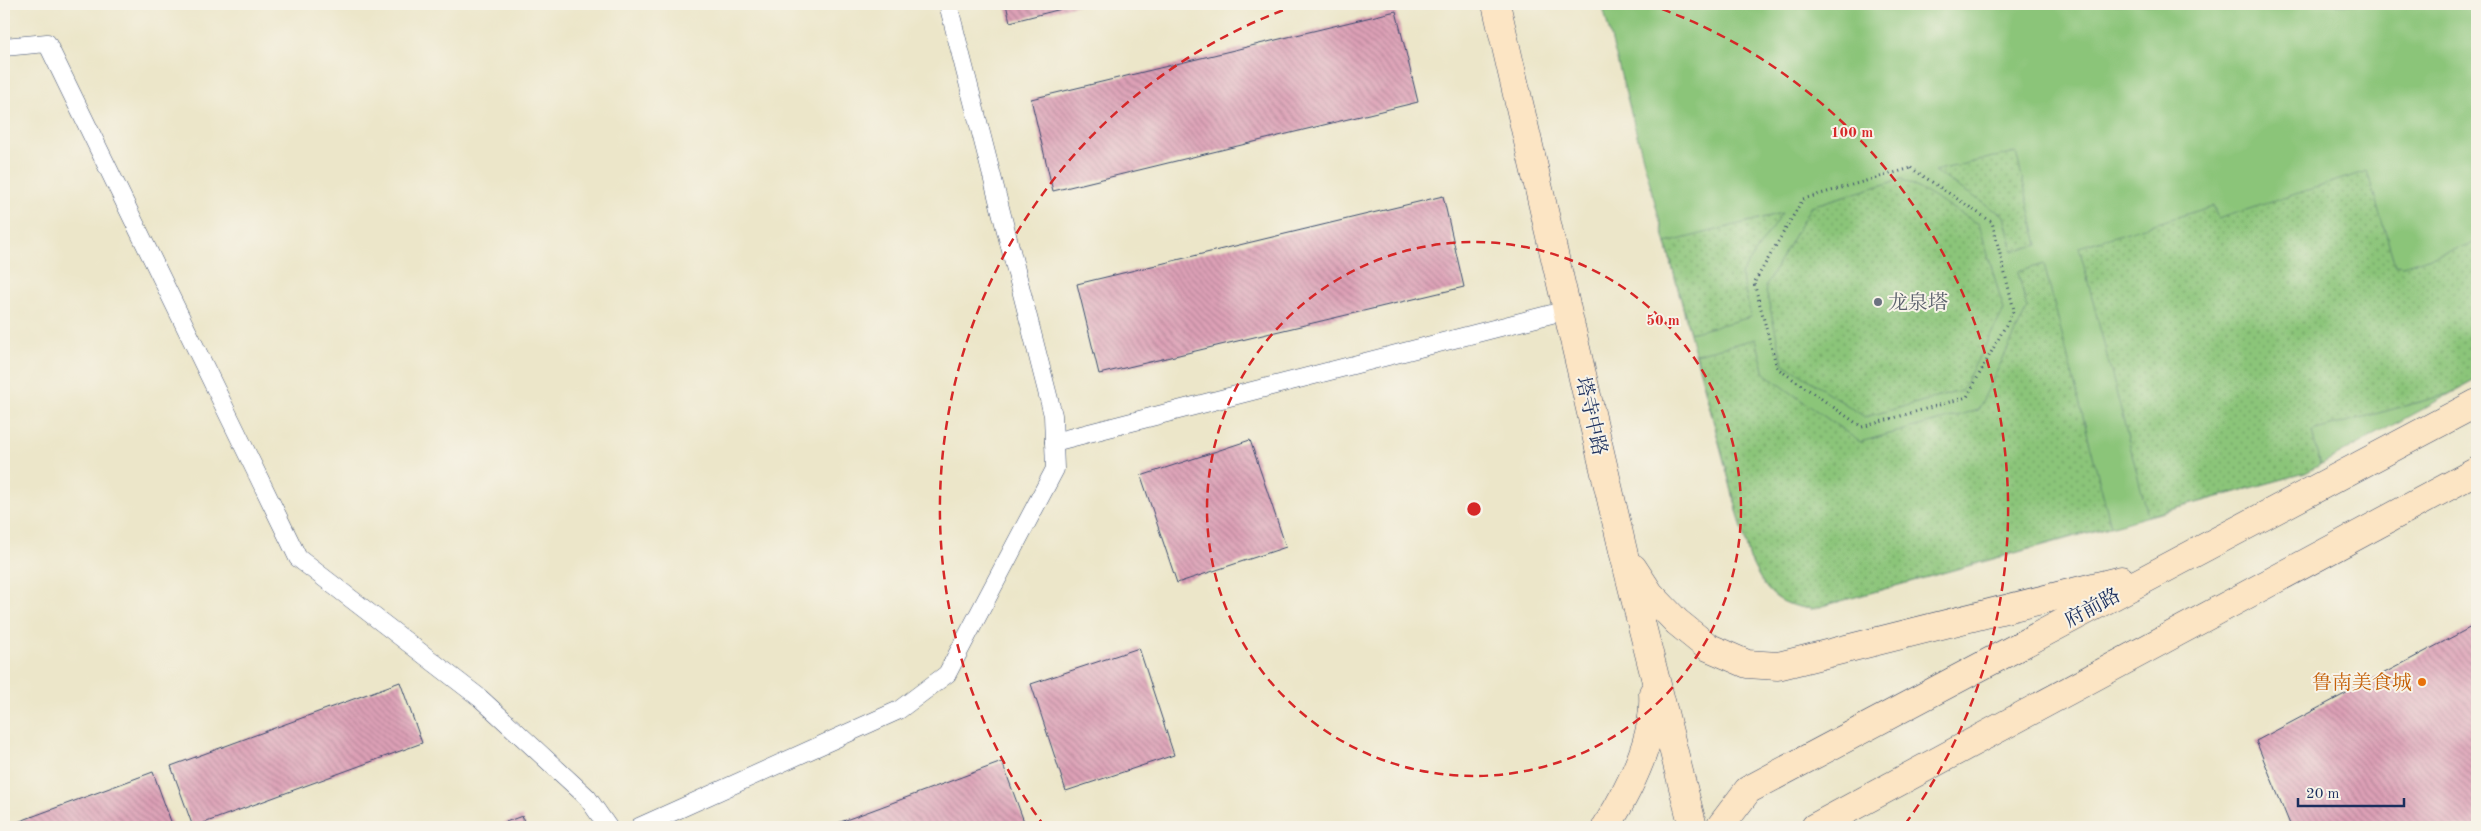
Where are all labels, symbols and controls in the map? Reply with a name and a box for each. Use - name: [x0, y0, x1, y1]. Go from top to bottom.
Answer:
- text: 100 m: [1831, 126, 1873, 141]
- place label: 龙泉塔: [1888, 292, 1948, 314]
- marker: 龙泉塔: [1872, 296, 1884, 308]
- text: 50 m: [1646, 314, 1680, 329]
- street label: 塔寺中路: [1571, 375, 1611, 458]
- centre of rings: [1465, 500, 1483, 518]
- street label: 府前路: [2061, 584, 2124, 632]
- place label: 鲁南美食城: [2312, 672, 2412, 694]
- marker: 鲁南美食城: [2416, 676, 2428, 688]
- scale bar: [2298, 776, 2405, 808]
- text: 20 m: [2306, 787, 2340, 802]

